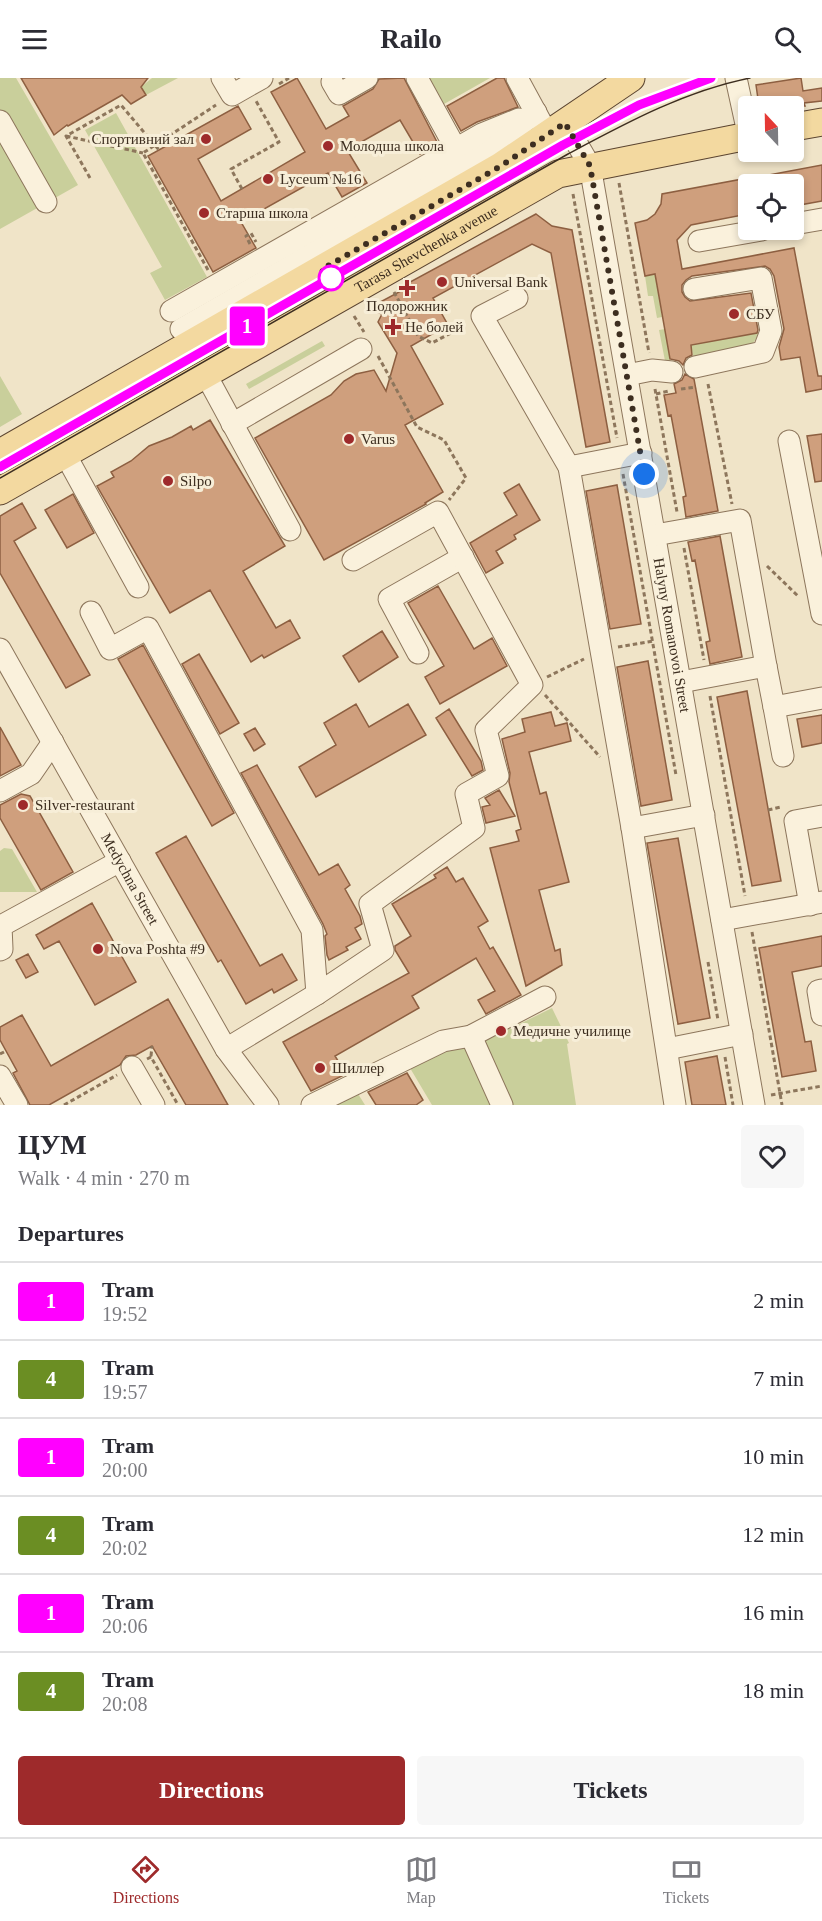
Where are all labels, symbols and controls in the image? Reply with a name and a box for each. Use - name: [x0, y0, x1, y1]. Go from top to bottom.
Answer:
- icon: menu: [18, 23, 51, 56]
- icon: search: [771, 23, 804, 56]
- text: Railo: [380, 24, 442, 54]
- north arrow: [738, 96, 804, 162]
- map controls: [738, 96, 804, 240]
- place label: Спортивний зал: [91, 131, 194, 147]
- marker: Спортивний зал: [199, 132, 213, 146]
- place label: Молодша школа: [340, 138, 444, 154]
- marker: Молодша школа: [321, 139, 335, 153]
- place label: Lyceum №16: [280, 171, 362, 187]
- marker: Lyceum №16: [261, 172, 275, 186]
- button: locate: [738, 174, 804, 240]
- street label: Tarasa Shevchenka avenue: [352, 202, 501, 296]
- place label: Старша школа: [216, 205, 309, 221]
- marker: Старша школа: [197, 206, 211, 220]
- unlabelled marker: [318, 265, 344, 291]
- place label: Universal Bank: [454, 274, 548, 290]
- marker: Universal Bank: [435, 275, 449, 289]
- marker: Подорожник: [400, 281, 414, 295]
- place label: Подорожник: [366, 298, 448, 314]
- line badge: 1: [228, 306, 266, 346]
- place label: СБУ: [746, 306, 775, 322]
- marker: СБУ: [727, 307, 741, 321]
- text: 1: [242, 314, 252, 338]
- place label: Не болей: [405, 319, 463, 335]
- marker: Не болей: [386, 320, 400, 334]
- place label: Varus: [361, 431, 395, 447]
- marker: Varus: [342, 432, 356, 446]
- your location: [629, 459, 659, 489]
- place label: Silpo: [180, 473, 212, 489]
- marker: Silpo: [161, 474, 175, 488]
- street label: Halyny Romanovoi Street: [651, 557, 693, 715]
- place label: Silver-restaurant: [35, 797, 135, 813]
- marker: Silver-restaurant: [16, 798, 30, 812]
- street label: Medychna Street: [98, 830, 162, 928]
- place label: Nova Poshta #9: [110, 941, 205, 957]
- marker: Nova Poshta #9: [91, 942, 105, 956]
- place label: Медичне училище: [513, 1023, 631, 1039]
- marker: Медичне училище: [494, 1024, 508, 1038]
- place label: Шиллер: [332, 1060, 384, 1076]
- marker: Шиллер: [313, 1061, 327, 1075]
- button: heart: [741, 1125, 804, 1188]
- text: ЦУМ: [18, 1129, 87, 1160]
- text: Walk · 4 min · 270 m: [18, 1167, 190, 1189]
- text: Departures: [18, 1221, 124, 1246]
- text: Tram: [102, 1277, 154, 1302]
- text: 2 min: [753, 1288, 804, 1313]
- text: 1: [46, 1289, 56, 1313]
- text: 19:52: [102, 1303, 148, 1325]
- text: Tram: [102, 1355, 154, 1380]
- text: 7 min: [753, 1366, 804, 1391]
- text: 4: [46, 1367, 56, 1391]
- text: 19:57: [102, 1381, 148, 1403]
- text: Tram: [102, 1433, 154, 1458]
- text: 10 min: [742, 1444, 804, 1469]
- text: 1: [46, 1445, 56, 1469]
- text: 20:00: [102, 1459, 148, 1481]
- text: Tram: [102, 1511, 154, 1536]
- text: 12 min: [742, 1522, 804, 1547]
- text: 4: [46, 1523, 56, 1547]
- text: 20:02: [102, 1537, 148, 1559]
- text: Tram: [102, 1589, 154, 1614]
- text: 16 min: [742, 1600, 804, 1625]
- text: 1: [46, 1601, 56, 1625]
- text: 20:06: [102, 1615, 148, 1637]
- text: Tram: [102, 1667, 154, 1692]
- text: 18 min: [742, 1678, 804, 1703]
- text: 4: [46, 1679, 56, 1703]
- text: 20:08: [102, 1693, 148, 1715]
- button: Directions: [18, 1756, 405, 1825]
- button: Tickets: [417, 1756, 804, 1825]
- tab: Directions: [113, 1853, 179, 1907]
- tab: Map: [405, 1853, 438, 1907]
- tab: Tickets: [663, 1853, 709, 1907]

